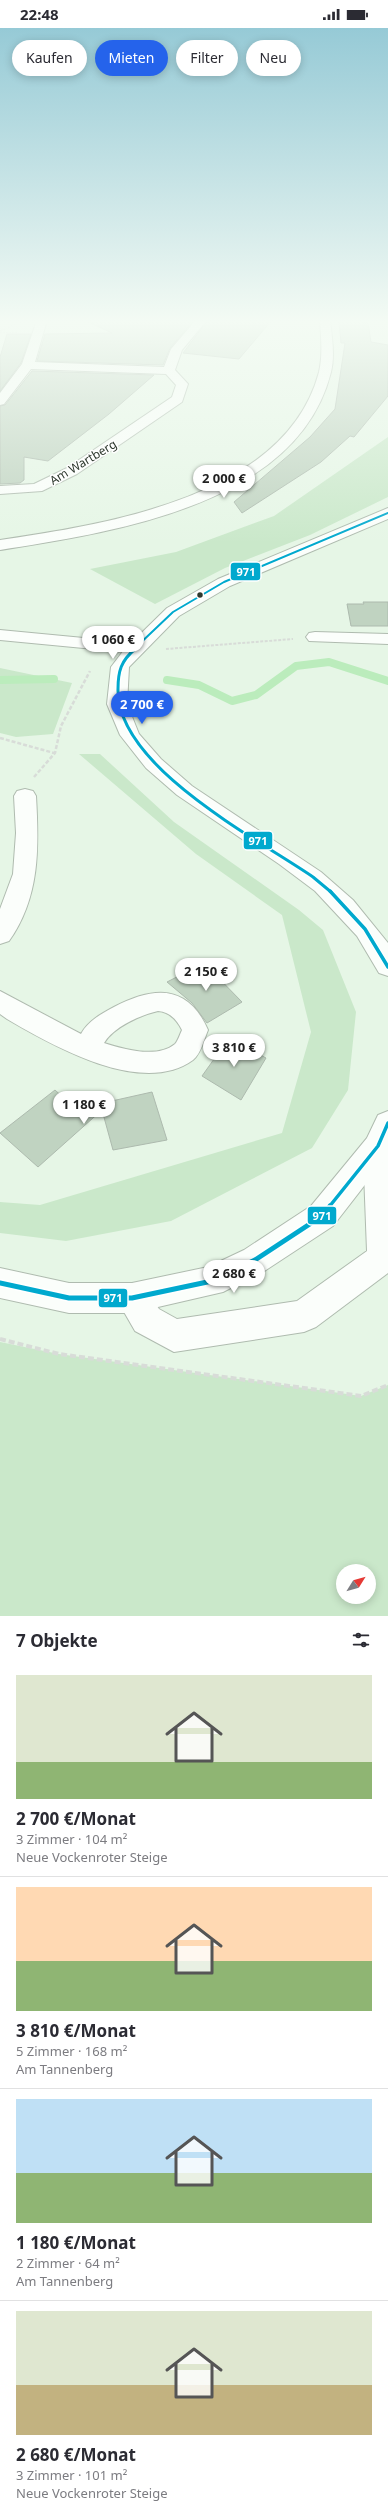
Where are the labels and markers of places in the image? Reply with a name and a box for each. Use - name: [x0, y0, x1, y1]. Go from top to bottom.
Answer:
- pin: 2 000 €: [187, 465, 261, 499]
- unlabelled marker: [195, 590, 205, 600]
- pin: 1 060 €: [76, 626, 150, 660]
- pin: 2 700 €: [105, 691, 179, 725]
- pin: 2 150 €: [169, 958, 243, 992]
- pin: 3 810 €: [197, 1034, 271, 1068]
- pin: 1 180 €: [47, 1091, 121, 1125]
- pin: 2 680 €: [197, 1260, 271, 1294]

